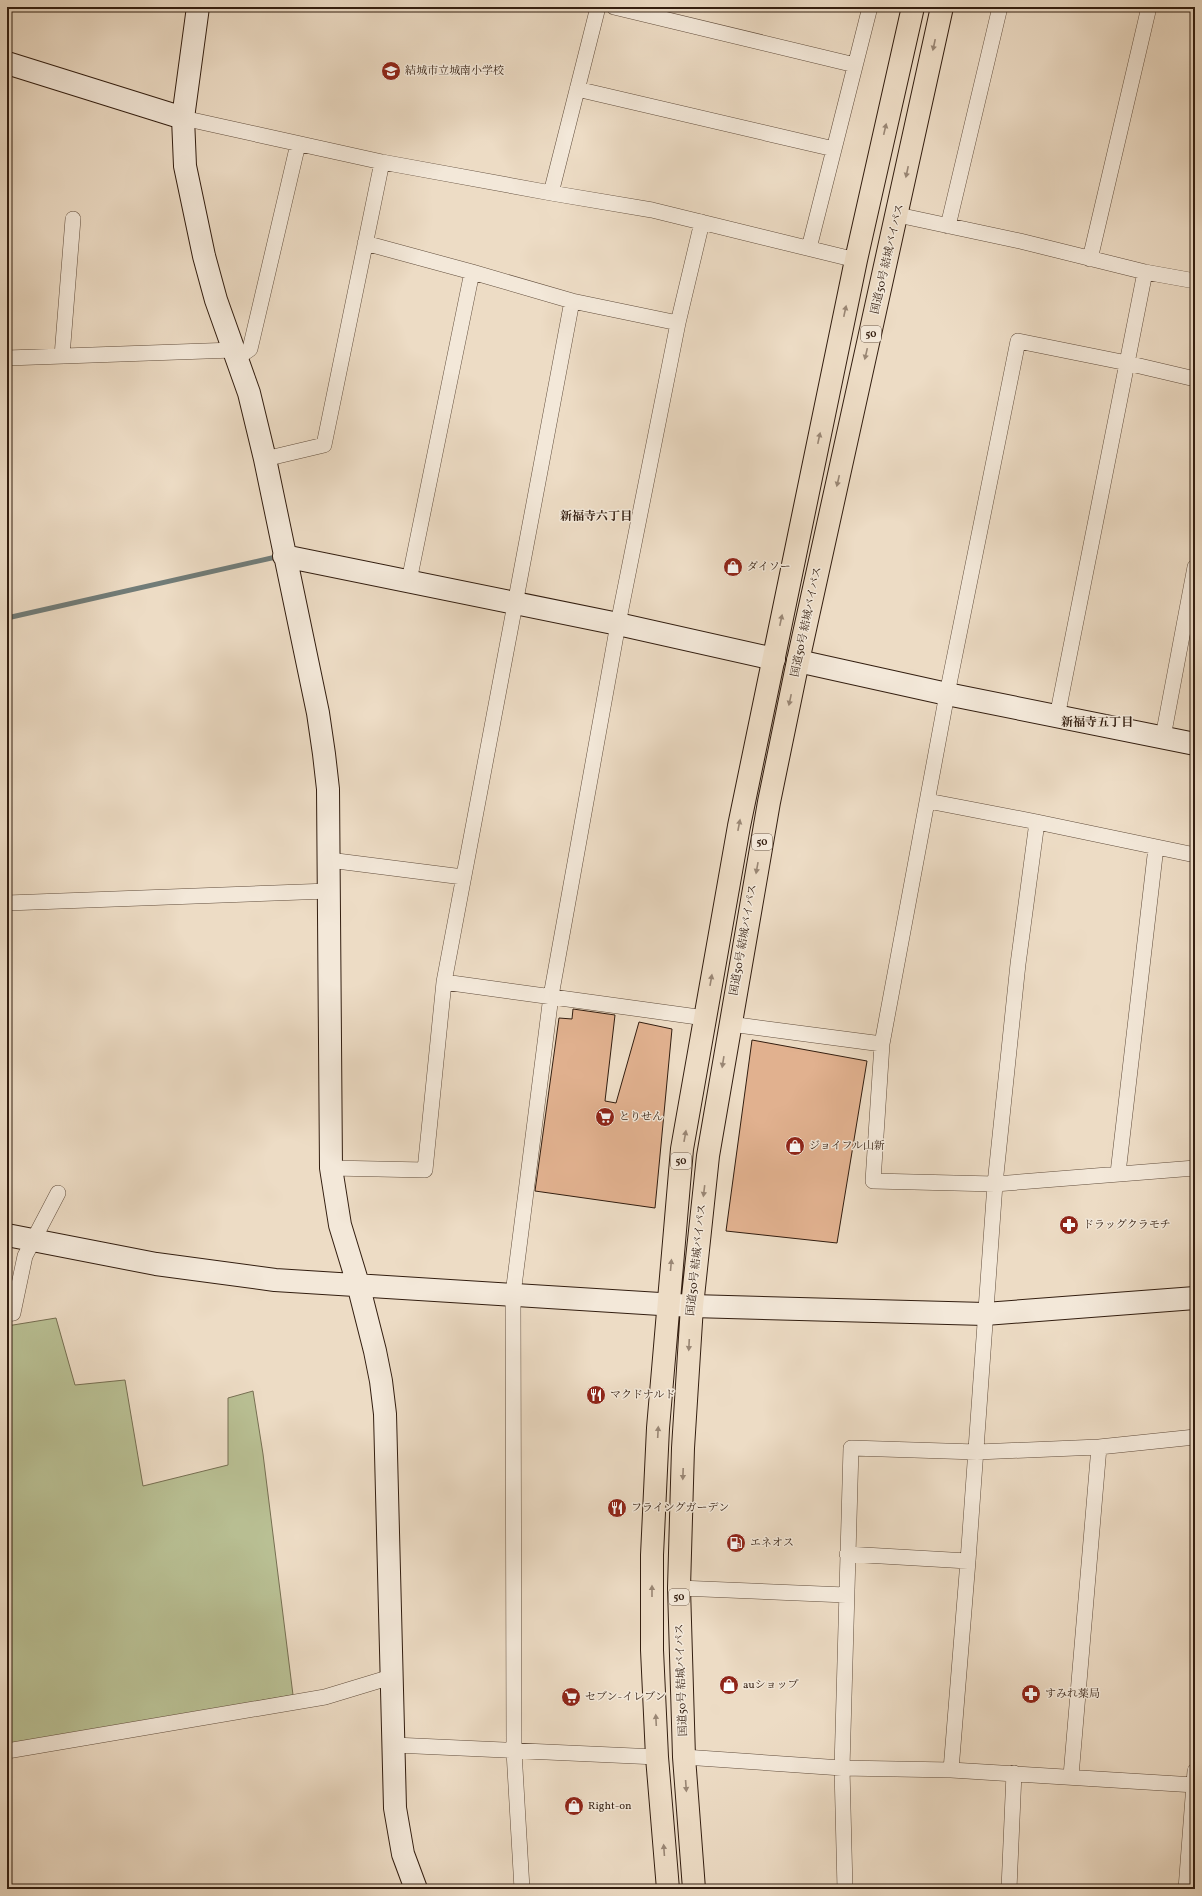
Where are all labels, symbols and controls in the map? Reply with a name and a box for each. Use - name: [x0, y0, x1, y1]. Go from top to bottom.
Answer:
- one-way arrow: [930, 39, 936, 51]
- school or university icon: 結城市立城南小学校: [380, 60, 402, 82]
- place label: 結城市立城南小学校: [405, 64, 504, 79]
- one-way arrow: [883, 123, 889, 135]
- one-way arrow: [903, 166, 909, 178]
- street label: 国道50号 結城バイパス: [868, 202, 908, 316]
- one-way arrow: [842, 305, 848, 317]
- road number: 50: [861, 326, 881, 342]
- one-way arrow: [863, 348, 869, 360]
- one-way arrow: [816, 432, 822, 444]
- one-way arrow: [835, 475, 841, 487]
- district label: 新福寺六丁目: [560, 509, 632, 525]
- shop icon: ダイソー: [722, 556, 744, 578]
- place label: ダイソー: [747, 560, 791, 575]
- street label: 国道50号 結城バイパス: [788, 565, 826, 679]
- one-way arrow: [779, 614, 785, 627]
- one-way arrow: [787, 694, 793, 706]
- district label: 新福寺五丁目: [1061, 715, 1133, 731]
- one-way arrow: [736, 818, 742, 831]
- road number: 50: [752, 834, 772, 850]
- one-way arrow: [754, 862, 760, 875]
- street label: 国道50号 結城バイパス: [727, 883, 761, 997]
- one-way arrow: [709, 974, 715, 986]
- one-way arrow: [720, 1056, 726, 1068]
- supermarket icon: とりせん: [594, 1106, 616, 1128]
- place label: とりせん: [619, 1110, 663, 1125]
- one-way arrow: [682, 1130, 688, 1142]
- shop icon: ジョイフル山新: [784, 1135, 806, 1157]
- place label: ジョイフル山新: [809, 1139, 885, 1154]
- road number: 50: [671, 1153, 691, 1169]
- one-way arrow: [701, 1185, 707, 1197]
- street label: 国道50号 結城バイパス: [684, 1203, 710, 1317]
- pharmacy icon: ドラッグクラモチ: [1058, 1214, 1080, 1236]
- place label: ドラッグクラモチ: [1083, 1218, 1171, 1233]
- one-way arrow: [668, 1259, 675, 1271]
- one-way arrow: [686, 1339, 693, 1351]
- restaurant icon: マクドナルド: [585, 1384, 607, 1406]
- place label: マクドナルド: [610, 1388, 675, 1403]
- one-way arrow: [655, 1425, 661, 1438]
- one-way arrow: [679, 1468, 686, 1480]
- restaurant icon: フライングガーデン: [606, 1497, 628, 1519]
- place label: フライングガーデン: [631, 1501, 729, 1516]
- fuel station icon: エネオス: [725, 1532, 747, 1554]
- place label: エネオス: [750, 1536, 794, 1551]
- one-way arrow: [649, 1584, 655, 1597]
- road number: 50: [669, 1589, 689, 1605]
- street label: 国道50号 結城バイパス: [673, 1623, 691, 1737]
- shop icon: auショップ: [718, 1674, 740, 1696]
- place label: auショップ: [743, 1678, 798, 1693]
- pharmacy icon: すみれ薬局: [1020, 1683, 1042, 1705]
- supermarket icon: セブン-イレブン: [560, 1686, 582, 1708]
- place label: すみれ薬局: [1045, 1687, 1100, 1702]
- place label: セブン-イレブン: [585, 1690, 666, 1705]
- one-way arrow: [652, 1714, 659, 1726]
- one-way arrow: [683, 1780, 689, 1792]
- shop icon: Right-on: [563, 1795, 585, 1817]
- place label: Right-on: [588, 1799, 632, 1814]
- one-way arrow: [661, 1844, 668, 1856]

